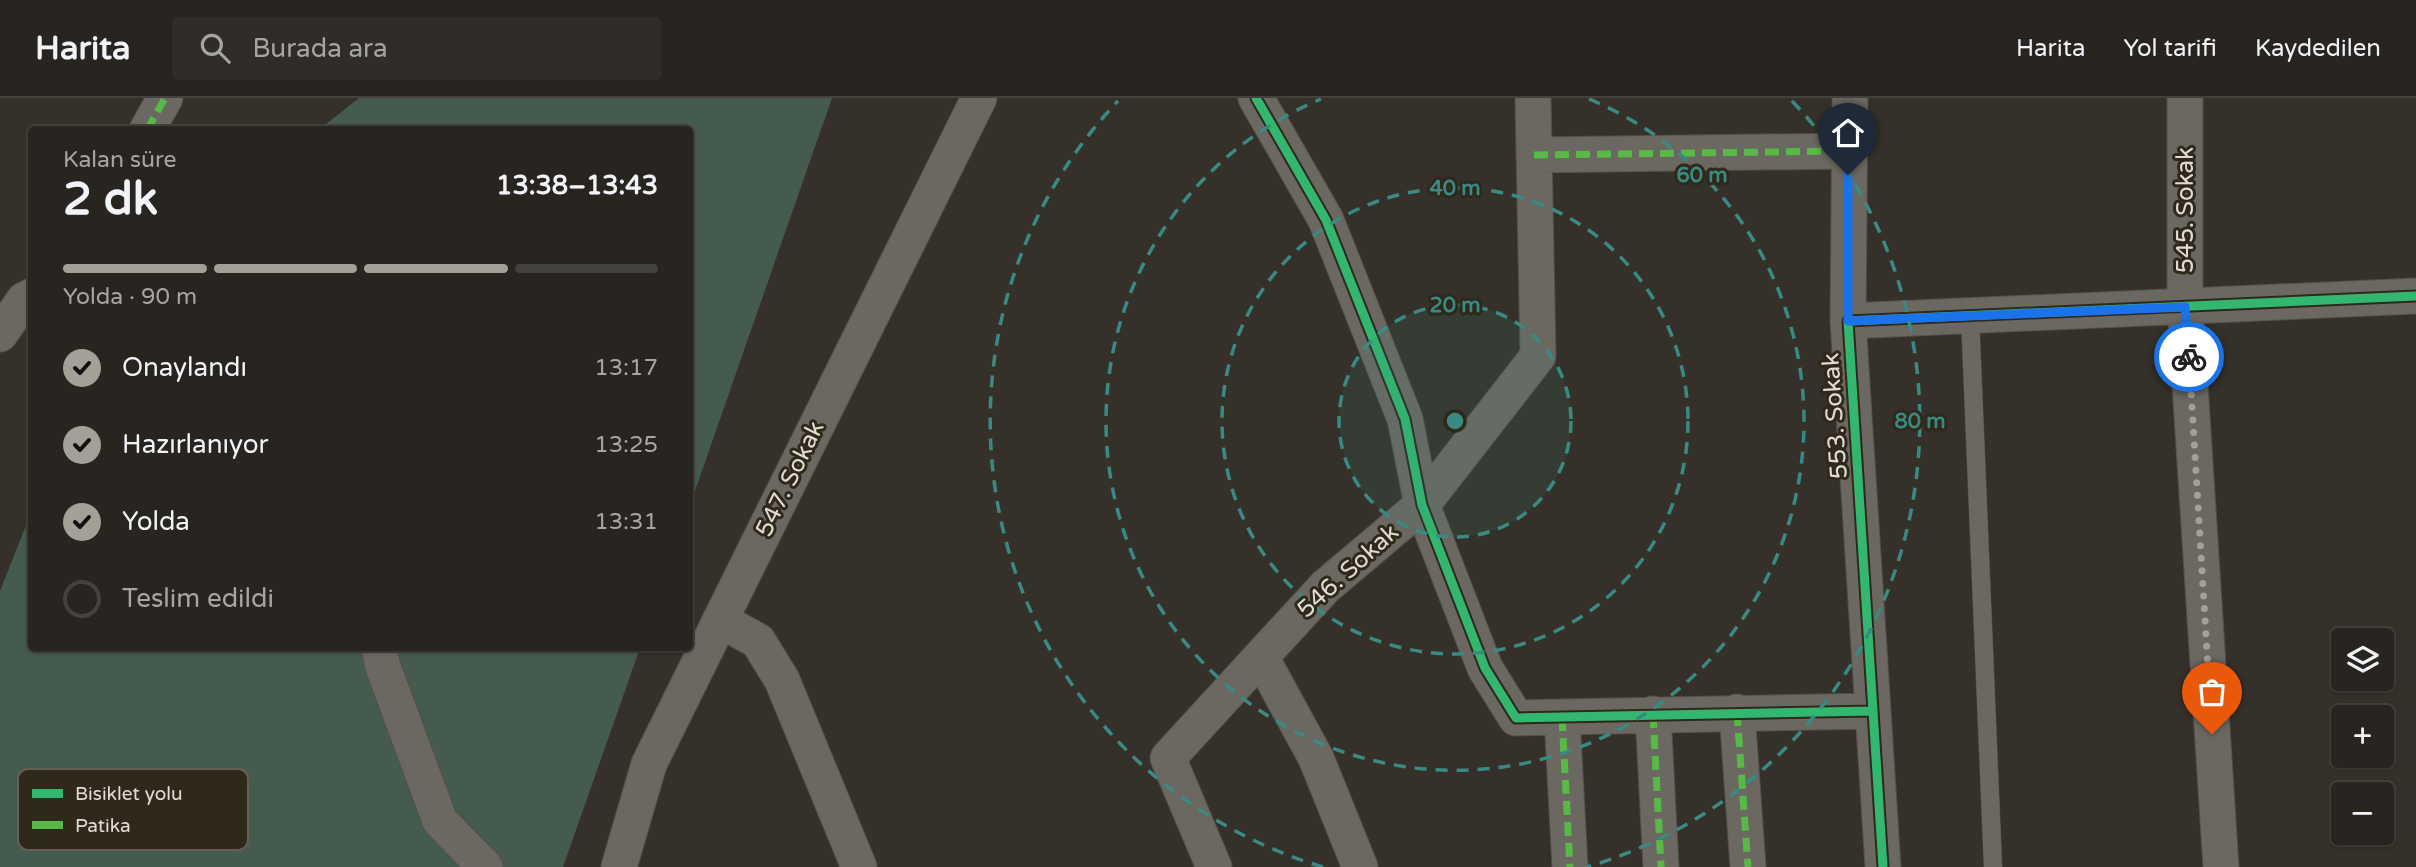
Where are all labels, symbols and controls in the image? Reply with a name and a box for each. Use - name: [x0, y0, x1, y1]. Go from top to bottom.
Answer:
- search box: [172, 17, 662, 80]
- text: Harita: [35, 29, 130, 68]
- icon: search: [196, 29, 234, 67]
- text: Burada ara: [252, 33, 388, 64]
- text: Harita: [2016, 34, 2085, 63]
- text: Yol tarifi: [2123, 34, 2217, 63]
- text: Kaydedilen: [2255, 34, 2381, 63]
- pin: [1818, 103, 1878, 175]
- icon: home: [1829, 114, 1867, 152]
- text: Kalan süre: [63, 146, 177, 174]
- street label: 545. Sokak: [2171, 147, 2200, 273]
- text: 60 m: [1676, 163, 1728, 188]
- text: 13:38–13:43: [496, 170, 658, 201]
- text: 2 dk: [63, 172, 158, 227]
- text: 40 m: [1429, 176, 1481, 201]
- text: Yolda · 90 m: [63, 283, 197, 311]
- text: 20 m: [1429, 293, 1481, 318]
- courier: [2154, 322, 2224, 392]
- icon: bike: [2170, 338, 2208, 376]
- icon: check: [63, 349, 101, 387]
- text: Onaylandı: [122, 352, 247, 383]
- street label: 553. Sokak: [1816, 352, 1854, 480]
- text: 13:17: [594, 354, 658, 382]
- centre of rings: [1443, 409, 1467, 433]
- text: 80 m: [1894, 409, 1946, 434]
- street label: 547. Sokak: [750, 416, 830, 542]
- icon: check: [63, 426, 101, 464]
- text: Hazırlanıyor: [122, 429, 269, 460]
- text: 13:25: [594, 431, 658, 459]
- icon: check: [63, 503, 101, 541]
- text: Yolda: [122, 506, 190, 537]
- text: 13:31: [594, 508, 658, 536]
- street label: 546. Sokak: [1291, 518, 1405, 624]
- text: Teslim edildi: [122, 583, 274, 614]
- map controls: [2331, 628, 2394, 845]
- button: layers: [2331, 628, 2394, 691]
- pin: [2182, 662, 2242, 734]
- icon: bag: [2193, 673, 2231, 711]
- button: +: [2331, 705, 2394, 768]
- legend: [18, 769, 248, 850]
- button: −: [2331, 782, 2394, 845]
- text: Bisiklet yolu: [75, 783, 183, 805]
- text: Patika: [75, 815, 131, 837]

